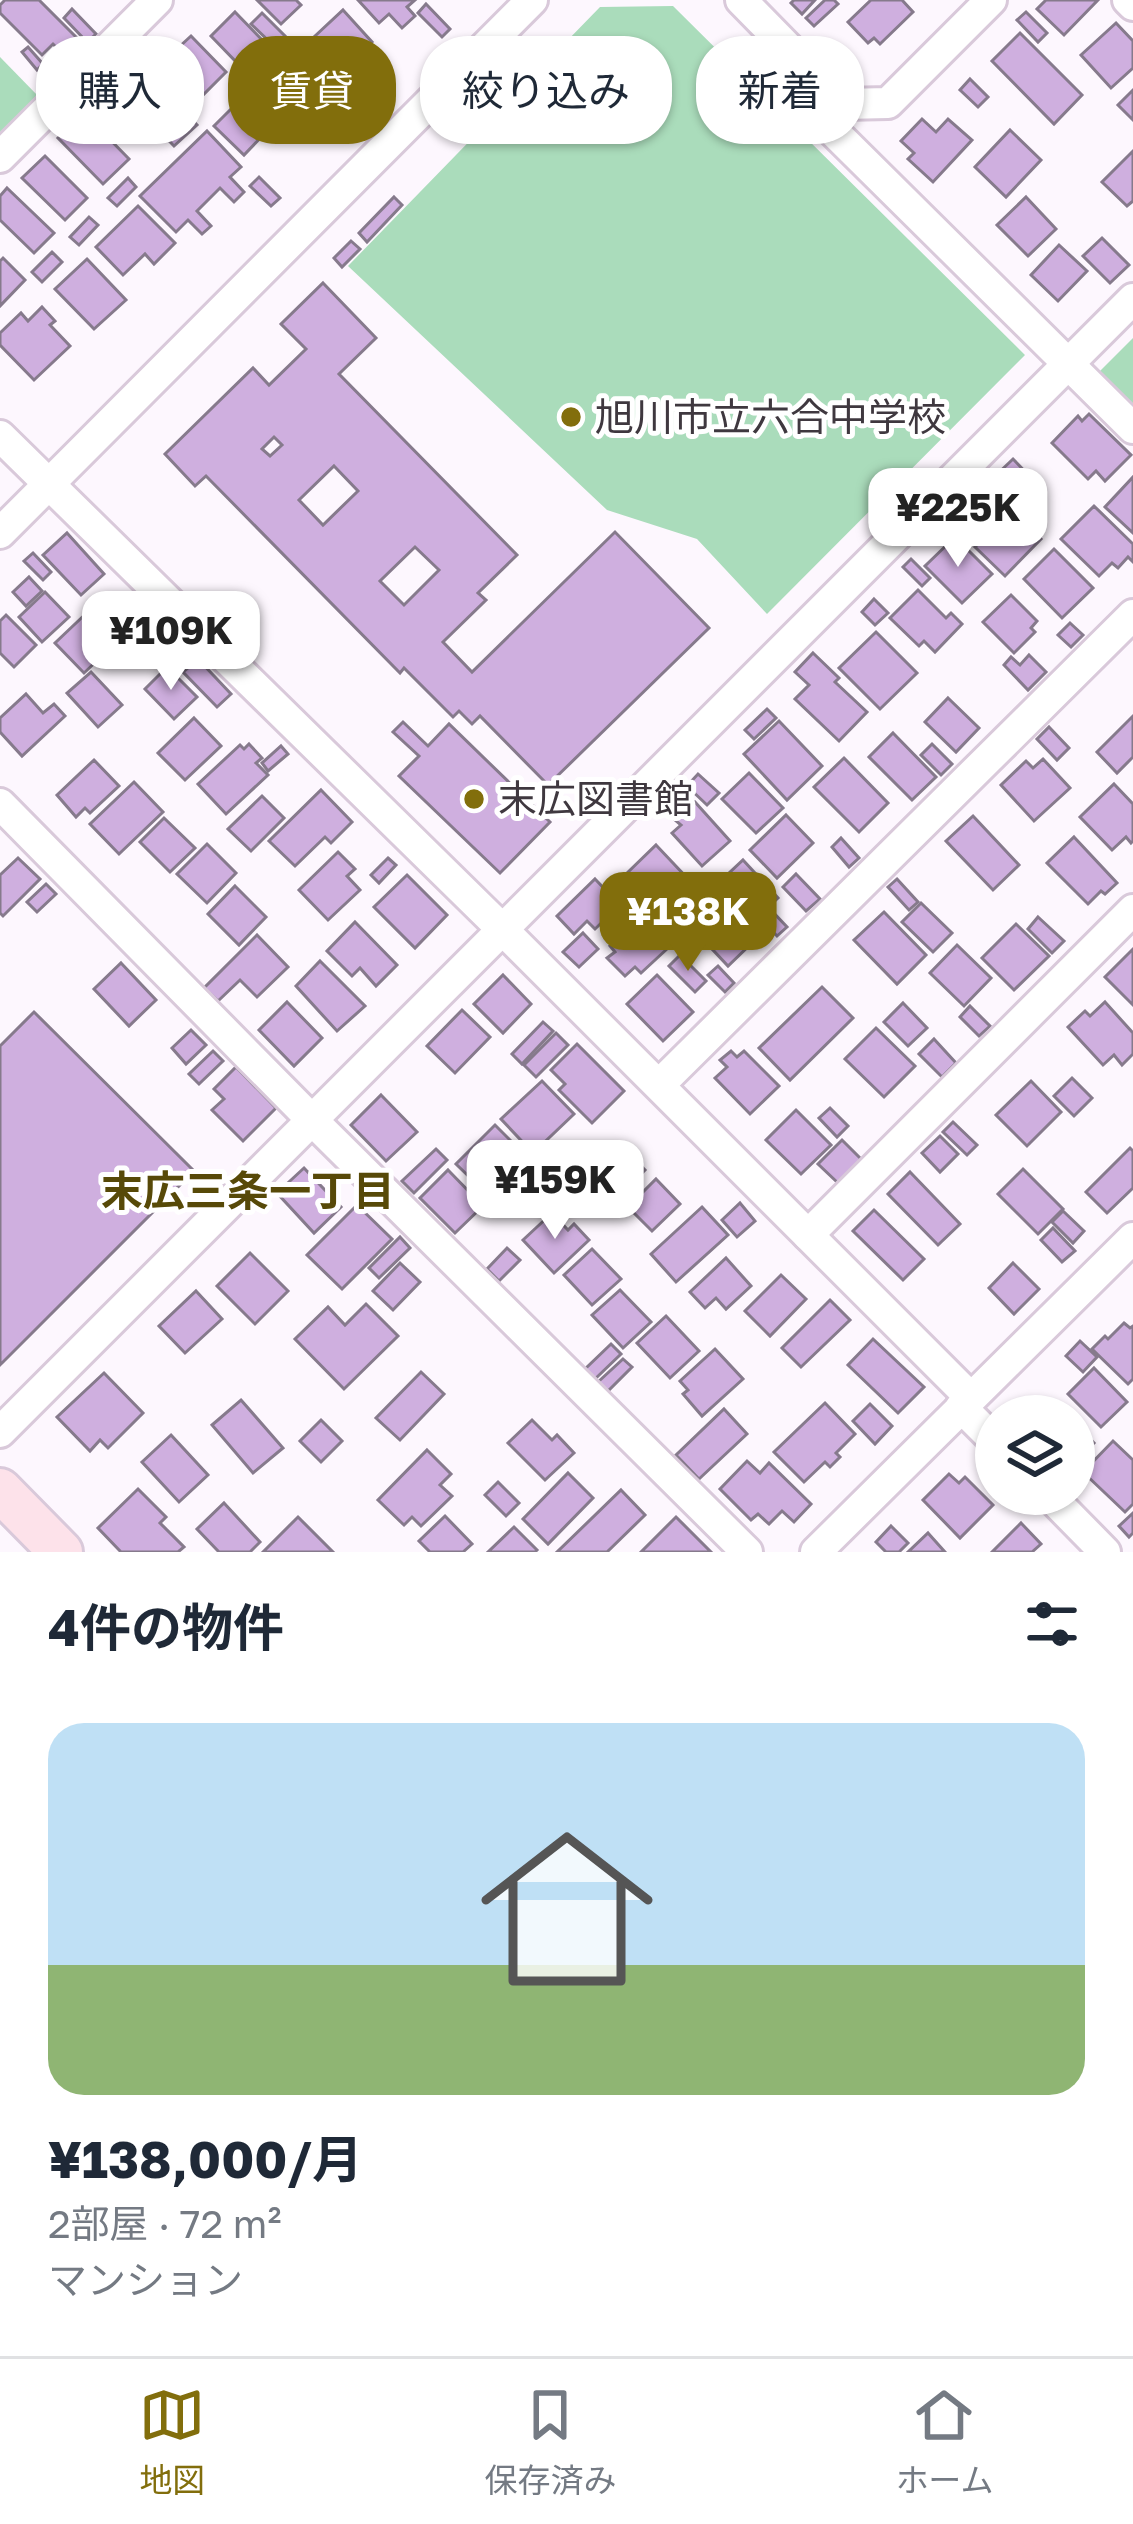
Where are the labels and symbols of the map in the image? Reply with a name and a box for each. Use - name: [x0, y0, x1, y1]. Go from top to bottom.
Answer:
- place label: 旭川市立六合中学校: [595, 393, 946, 440]
- marker: 旭川市立六合中学校: [558, 404, 584, 430]
- pin: ¥225K: [874, 468, 1042, 570]
- pin: ¥109K: [87, 591, 255, 693]
- place label: 末広図書館: [498, 775, 693, 822]
- marker: 末広図書館: [461, 786, 487, 812]
- pin: ¥138K: [604, 872, 772, 974]
- pin: ¥159K: [471, 1140, 639, 1242]
- district label: 末広三条一丁目: [101, 1165, 395, 1215]

